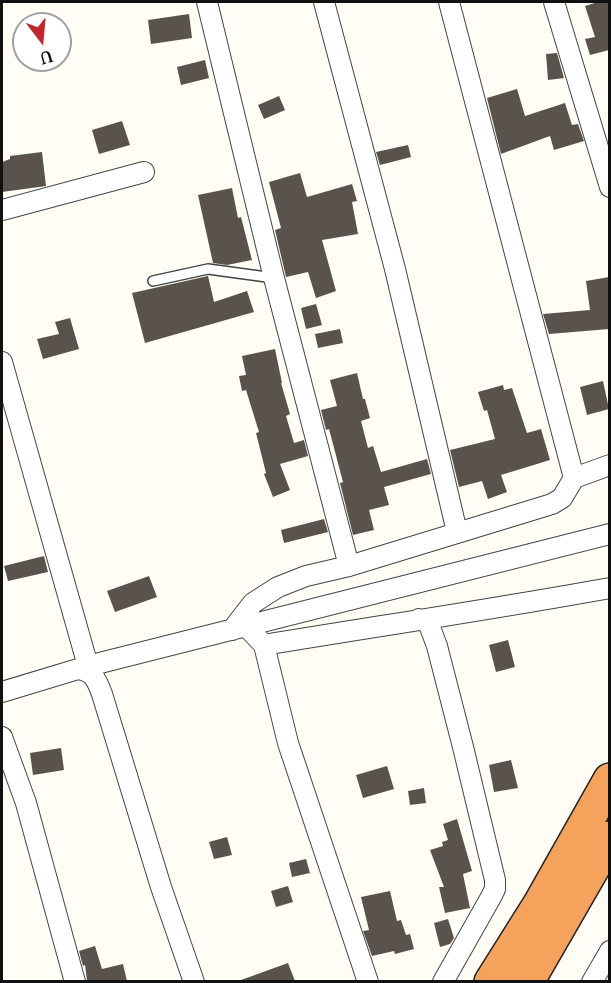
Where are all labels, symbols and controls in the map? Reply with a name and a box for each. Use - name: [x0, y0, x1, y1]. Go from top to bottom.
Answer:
- north arrow: [12, 12, 72, 72]
- text: U: [38, 46, 55, 69]

